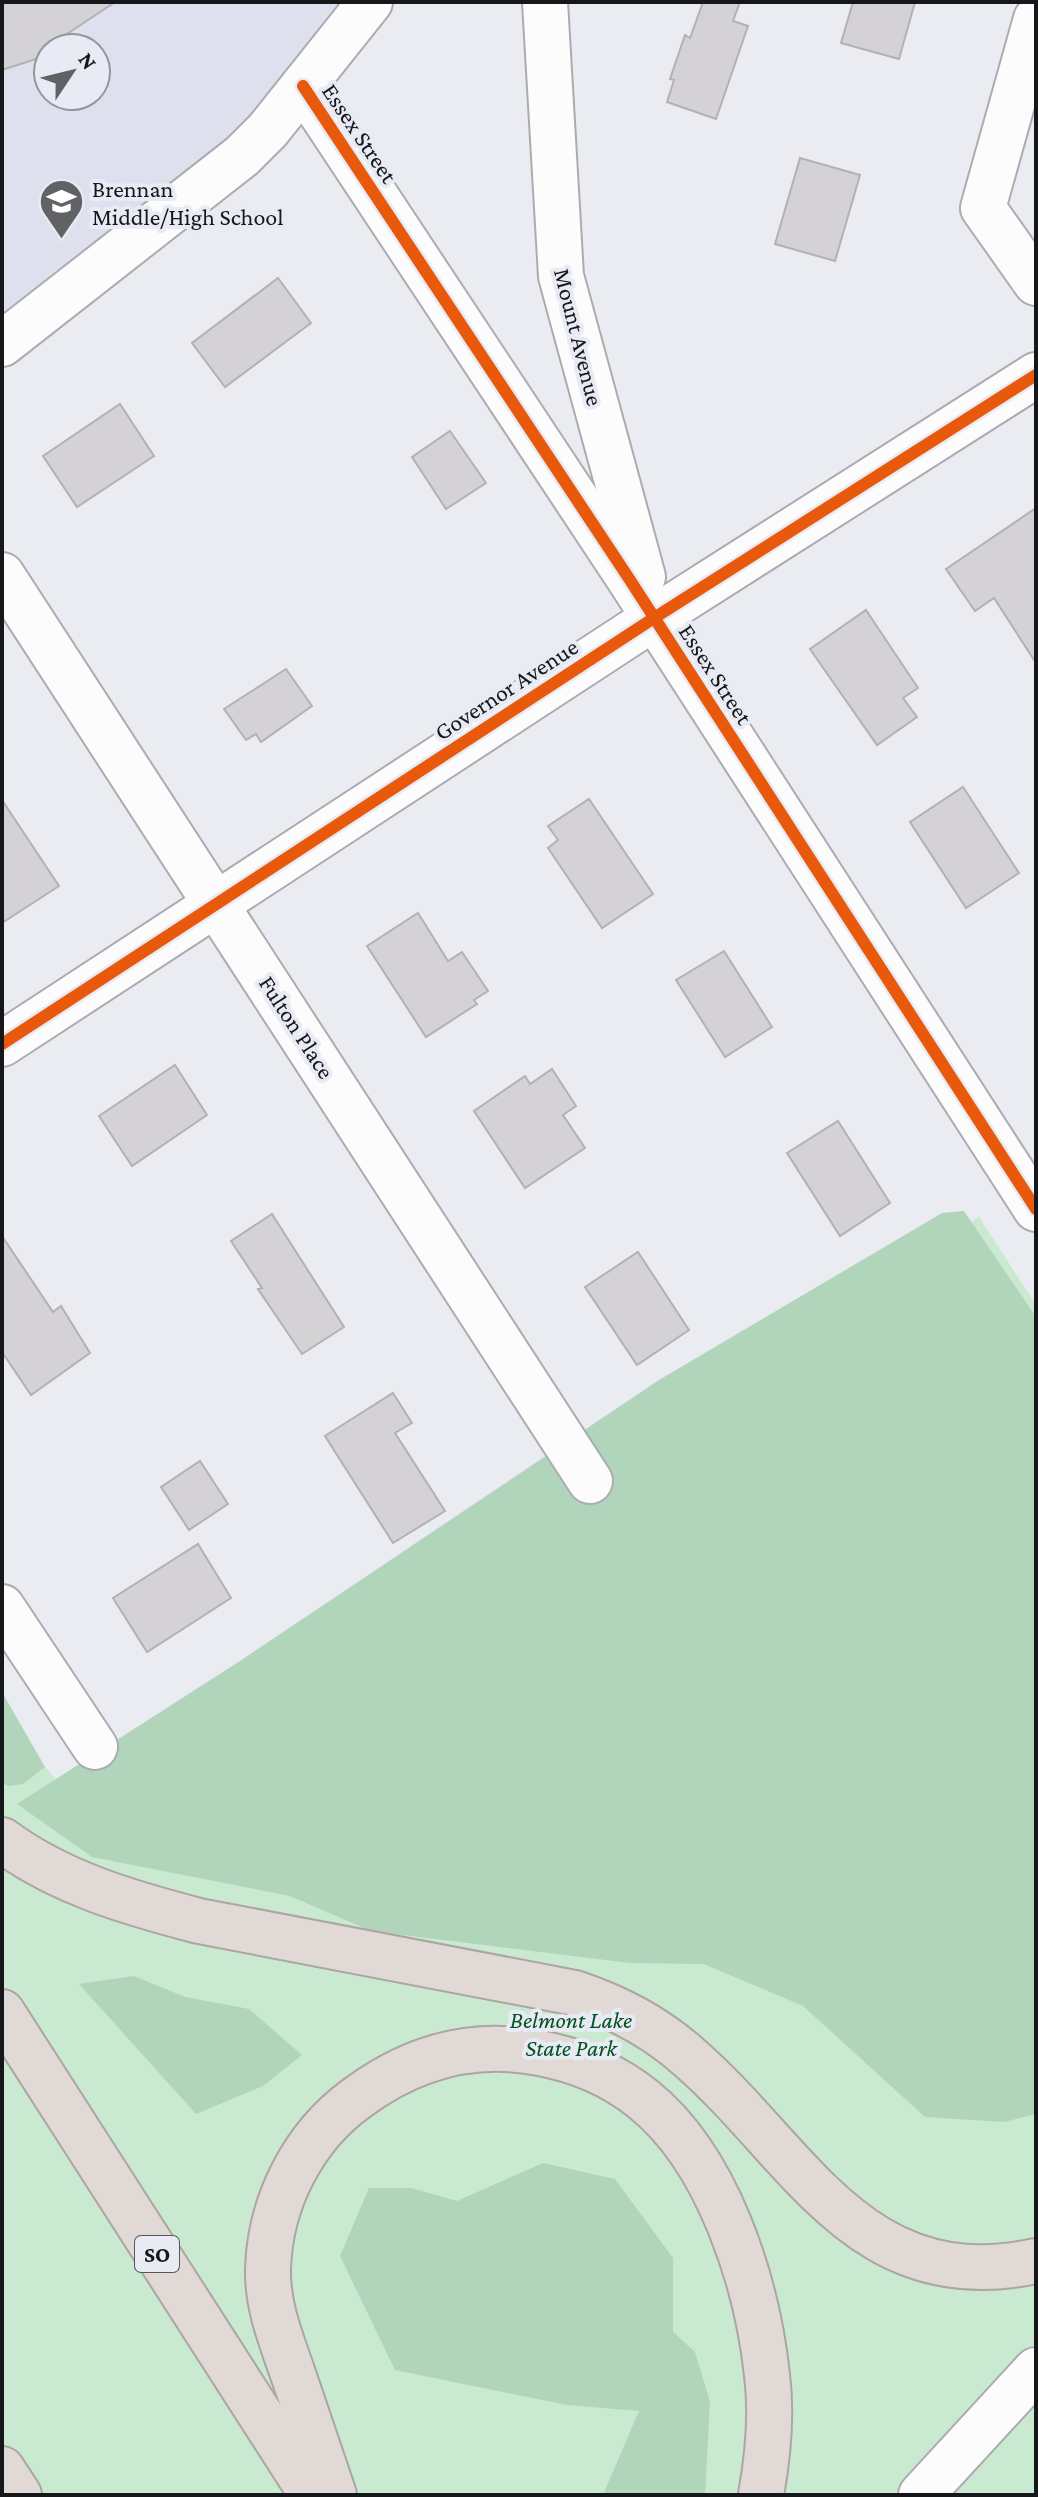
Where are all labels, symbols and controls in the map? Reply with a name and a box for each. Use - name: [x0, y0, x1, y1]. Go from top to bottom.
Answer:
- north arrow: [32, 32, 112, 112]
- text: N: [73, 48, 103, 74]
- street label: Essex Street: [317, 78, 404, 189]
- place label: Brennan Middle/High School: [92, 175, 284, 230]
- school or university icon: Brennan Middle/High School: [37, 178, 85, 241]
- street label: Mount Avenue: [549, 266, 609, 408]
- street label: Essex Street: [674, 619, 759, 730]
- street label: Governor Avenue: [429, 633, 583, 745]
- street label: Fulton Place: [254, 970, 340, 1084]
- park label: Belmont Lake State Park: [510, 2006, 632, 2061]
- road number: SO: [135, 2236, 179, 2272]

